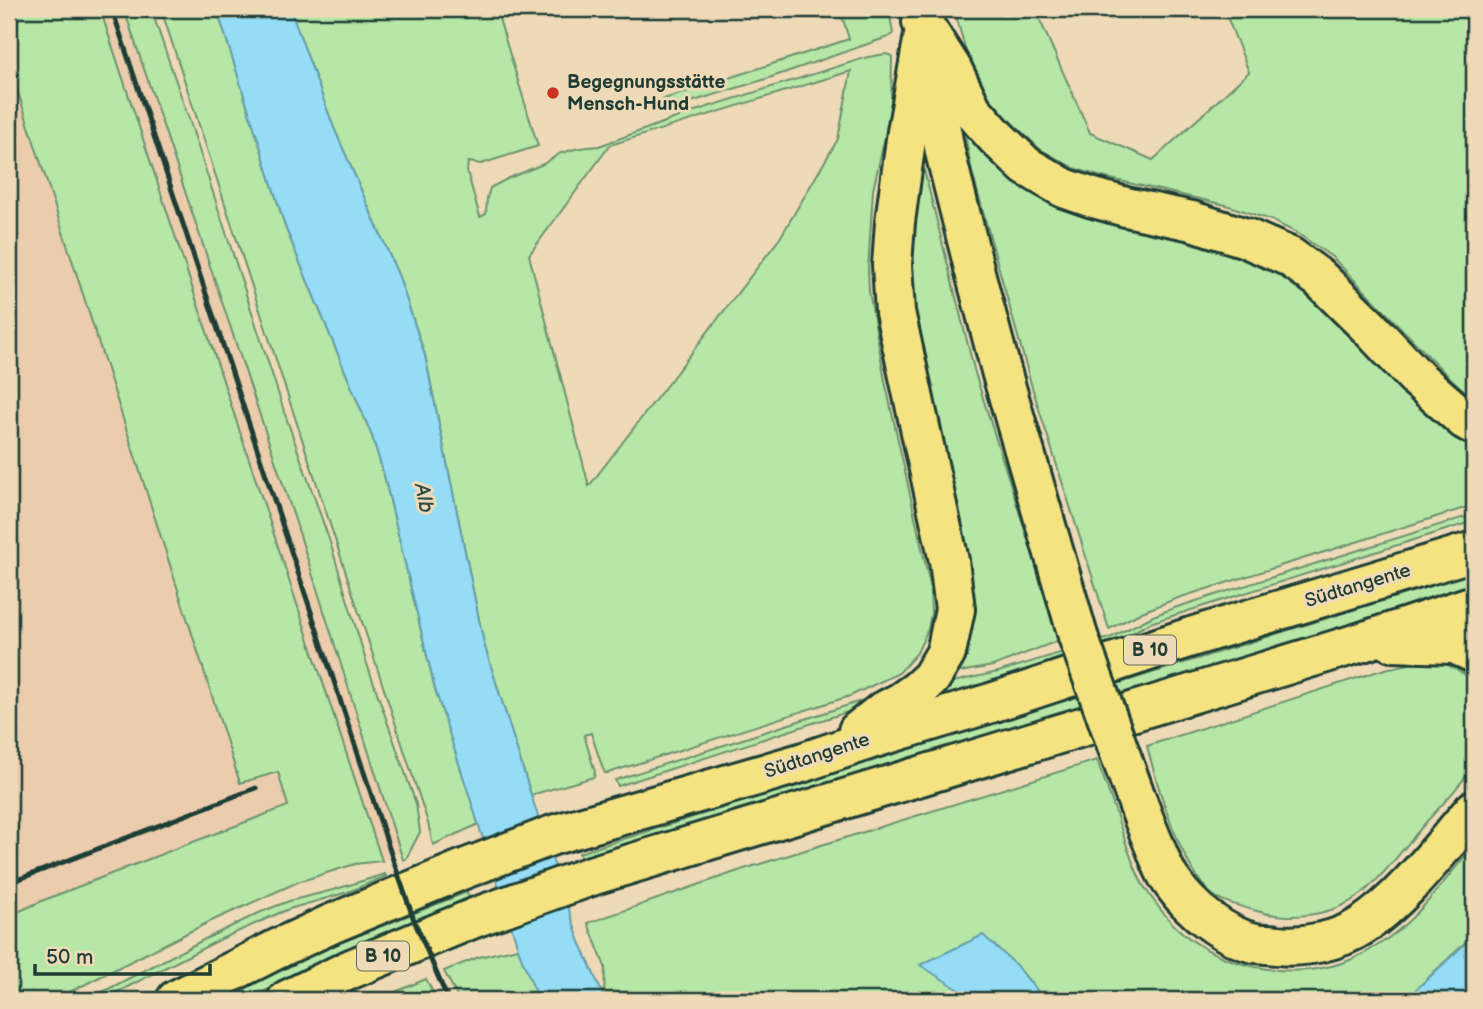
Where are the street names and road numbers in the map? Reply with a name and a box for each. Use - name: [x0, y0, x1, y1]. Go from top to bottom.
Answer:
- street label: Südtangente: [1302, 559, 1414, 613]
- road number: B 10: [1124, 636, 1176, 664]
- street label: Südtangente: [761, 728, 873, 784]
- road number: B 10: [357, 942, 409, 971]

